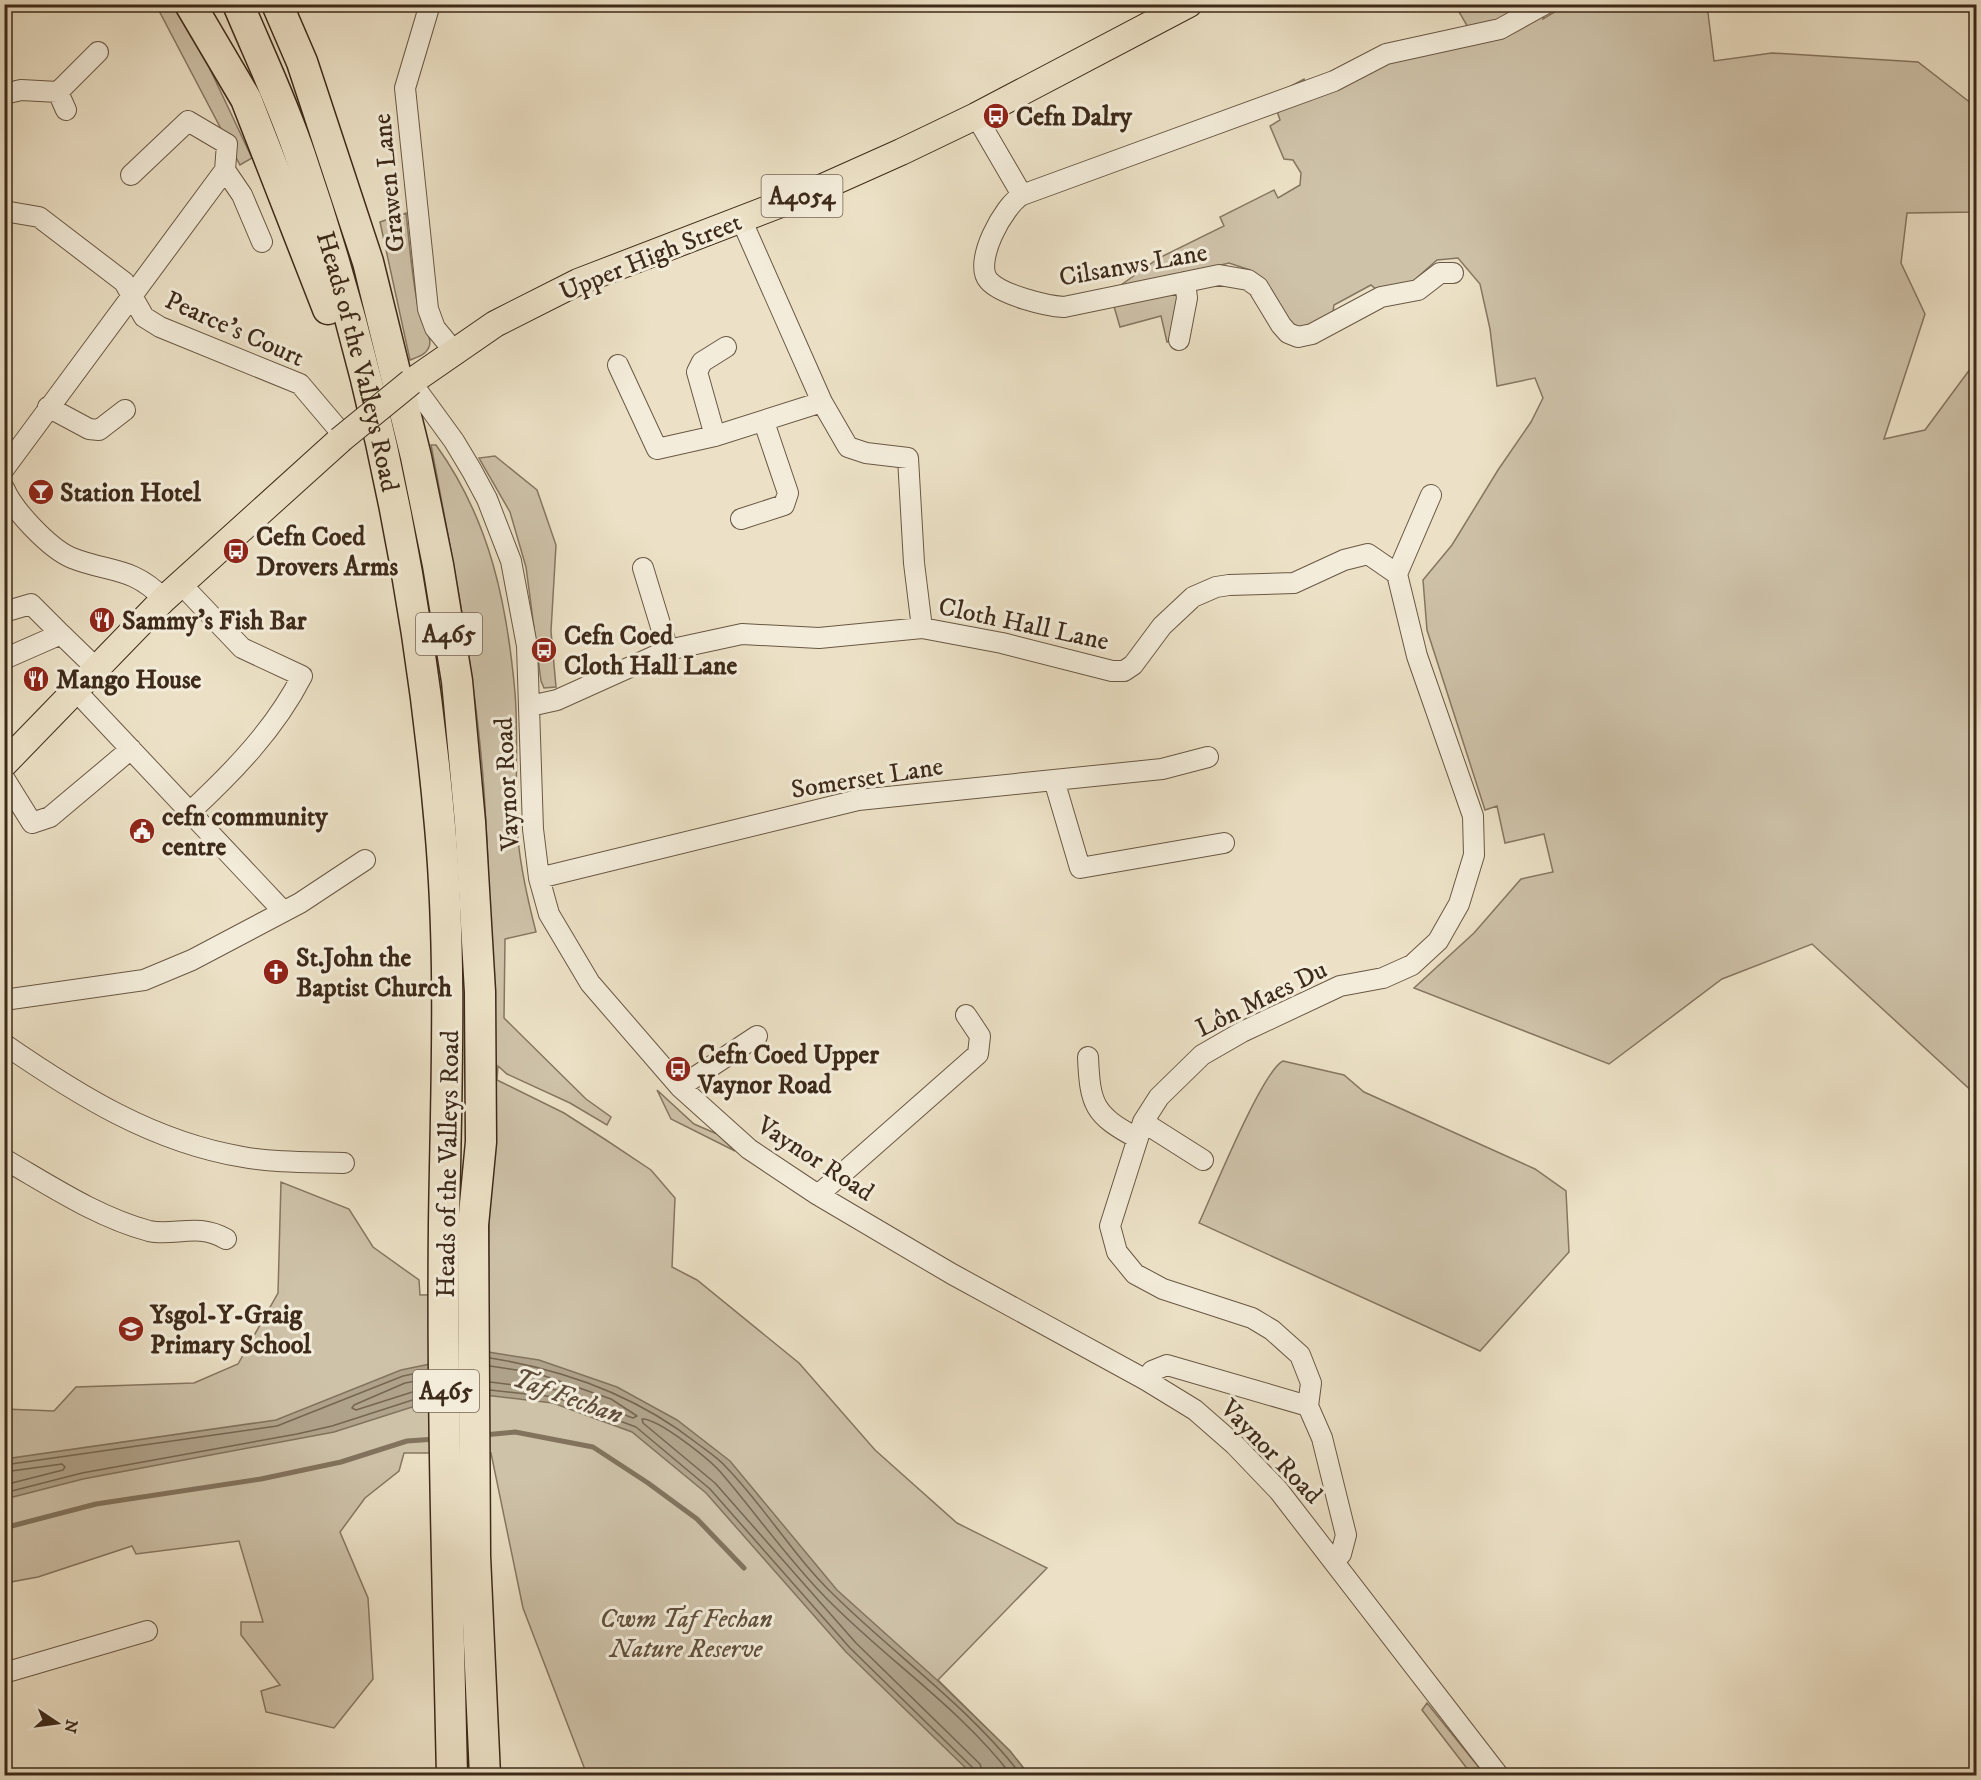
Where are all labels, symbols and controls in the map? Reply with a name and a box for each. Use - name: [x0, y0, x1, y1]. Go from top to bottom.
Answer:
- bus stop icon: Cefn Dalry: [981, 101, 1011, 131]
- place label: Cefn Dalry: [1016, 101, 1132, 134]
- street label: Grawen Lane: [366, 112, 413, 254]
- road number: A4054: [762, 175, 842, 217]
- street label: Upper High Street: [555, 206, 746, 309]
- street label: Heads of the Valleys Road: [308, 227, 406, 495]
- street label: Cilsanws Lane: [1057, 236, 1210, 295]
- street label: Pearce's Court: [160, 284, 309, 375]
- bar icon: Station Hotel: [26, 477, 56, 507]
- place label: Station Hotel: [60, 477, 202, 510]
- place label: Cefn Coed Drovers Arms: [256, 521, 399, 584]
- bus stop icon: Cefn Coed Drovers Arms: [221, 536, 251, 566]
- street label: Cloth Hall Lane: [935, 590, 1112, 659]
- restaurant icon: Sammy's Fish Bar: [87, 605, 117, 635]
- place label: Sammy's Fish Bar: [122, 605, 307, 638]
- road number: A465: [416, 613, 482, 655]
- place label: Cefn Coed Cloth Hall Lane: [564, 620, 738, 683]
- bus stop icon: Cefn Coed Cloth Hall Lane: [529, 635, 559, 665]
- restaurant icon: Mango House: [21, 664, 51, 694]
- place label: Mango House: [56, 664, 202, 697]
- street label: Vaynor Road: [488, 717, 528, 852]
- street label: Somerset Lane: [789, 750, 946, 807]
- place label: cefn community centre: [162, 801, 328, 864]
- public building icon: cefn community centre: [127, 816, 157, 846]
- place label: St.John the Baptist Church: [296, 942, 452, 1005]
- street label: Lôn Maes Du: [1190, 953, 1333, 1045]
- church icon: St.John the Baptist Church: [261, 957, 291, 987]
- street label: Heads of the Valleys Road: [430, 1030, 467, 1298]
- place label: Cefn Coed Upper Vaynor Road: [697, 1039, 879, 1102]
- bus stop icon: Cefn Coed Upper Vaynor Road: [663, 1054, 693, 1084]
- street label: Vaynor Road: [749, 1109, 880, 1209]
- place label: Ysgol-Y-Graig Primary School: [149, 1299, 312, 1362]
- school or university icon: Ysgol-Y-Graig Primary School: [116, 1314, 146, 1344]
- water label: Taf Fechan: [508, 1361, 628, 1433]
- road number: A465: [413, 1370, 479, 1412]
- street label: Vaynor Road: [1212, 1392, 1329, 1511]
- park label: Cwm Taf Fechan Nature Reserve: [599, 1603, 773, 1666]
- north arrow: [27, 1693, 87, 1753]
- text: N: [59, 1717, 82, 1735]

